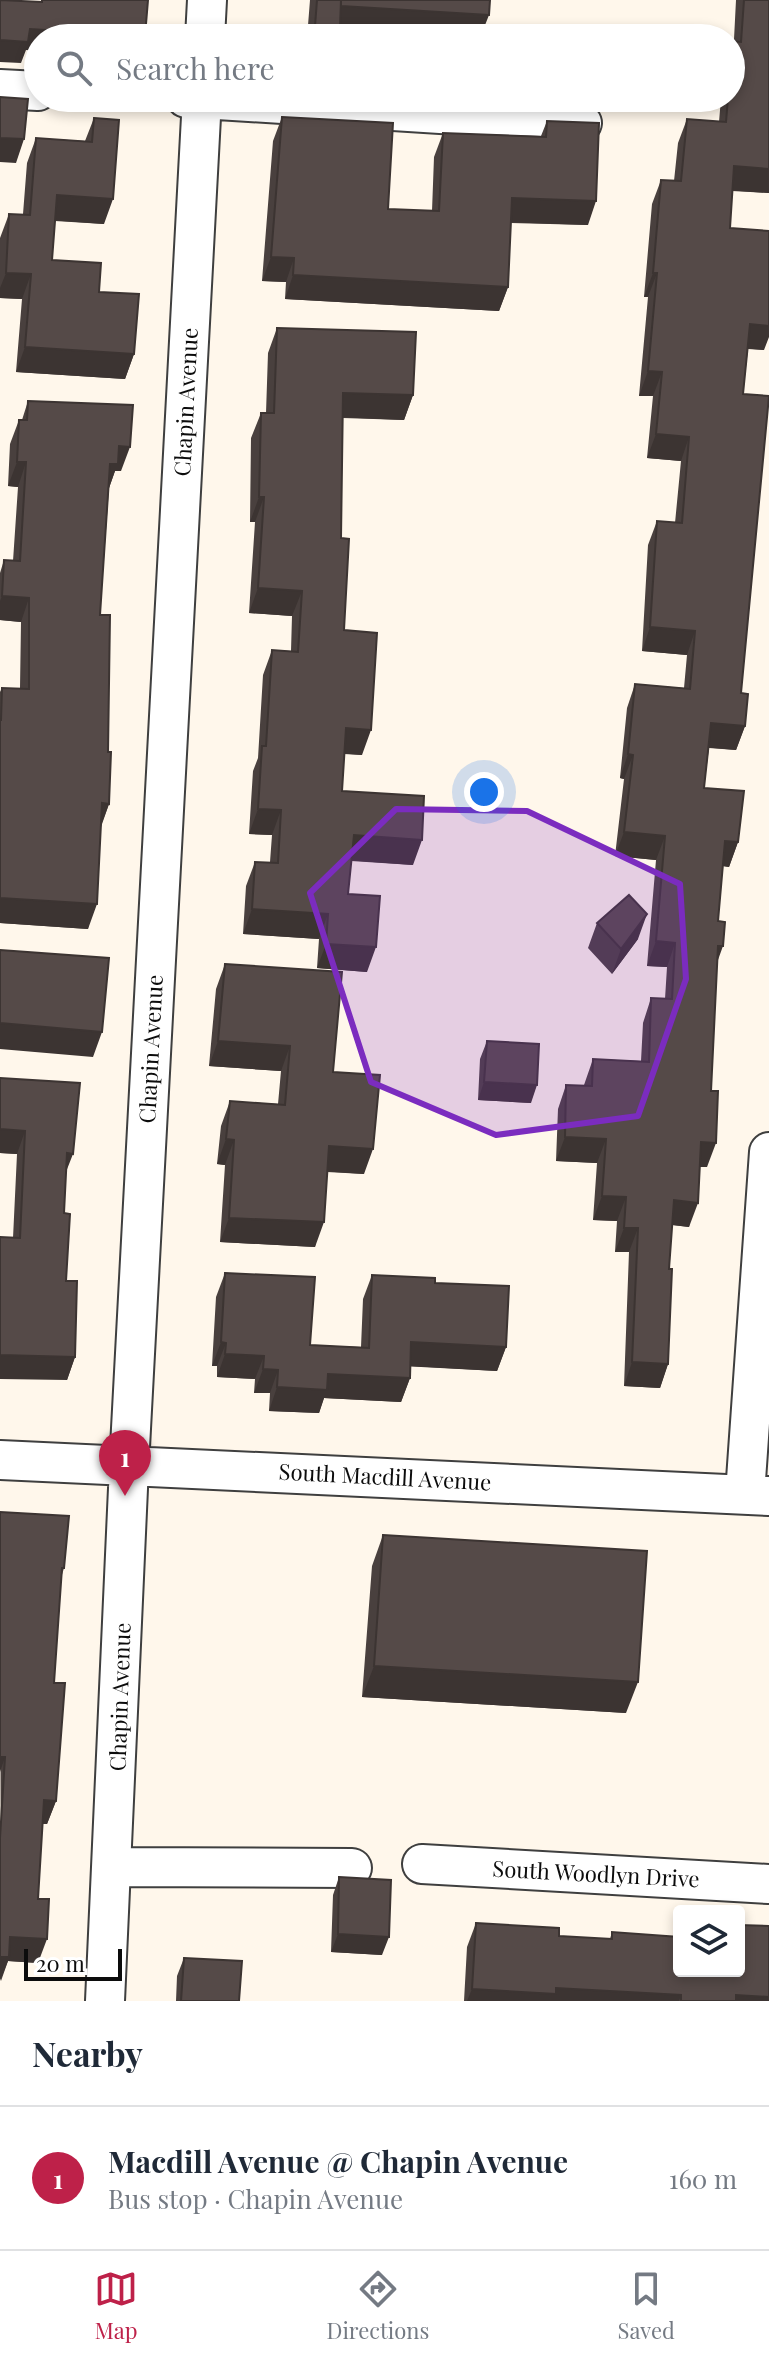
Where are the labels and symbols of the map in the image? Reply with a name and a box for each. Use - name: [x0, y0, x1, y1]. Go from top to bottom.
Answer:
- street label: Chapin Avenue: [166, 327, 204, 477]
- your location: [464, 772, 504, 812]
- street label: Chapin Avenue: [131, 974, 169, 1124]
- pin: 1: [99, 1430, 151, 1496]
- street label: South Macdill Avenue: [278, 1455, 492, 1497]
- street label: Chapin Avenue: [101, 1622, 137, 1772]
- street label: South Woodlyn Drive: [492, 1853, 700, 1893]
- scale bar: [24, 1945, 122, 1981]

